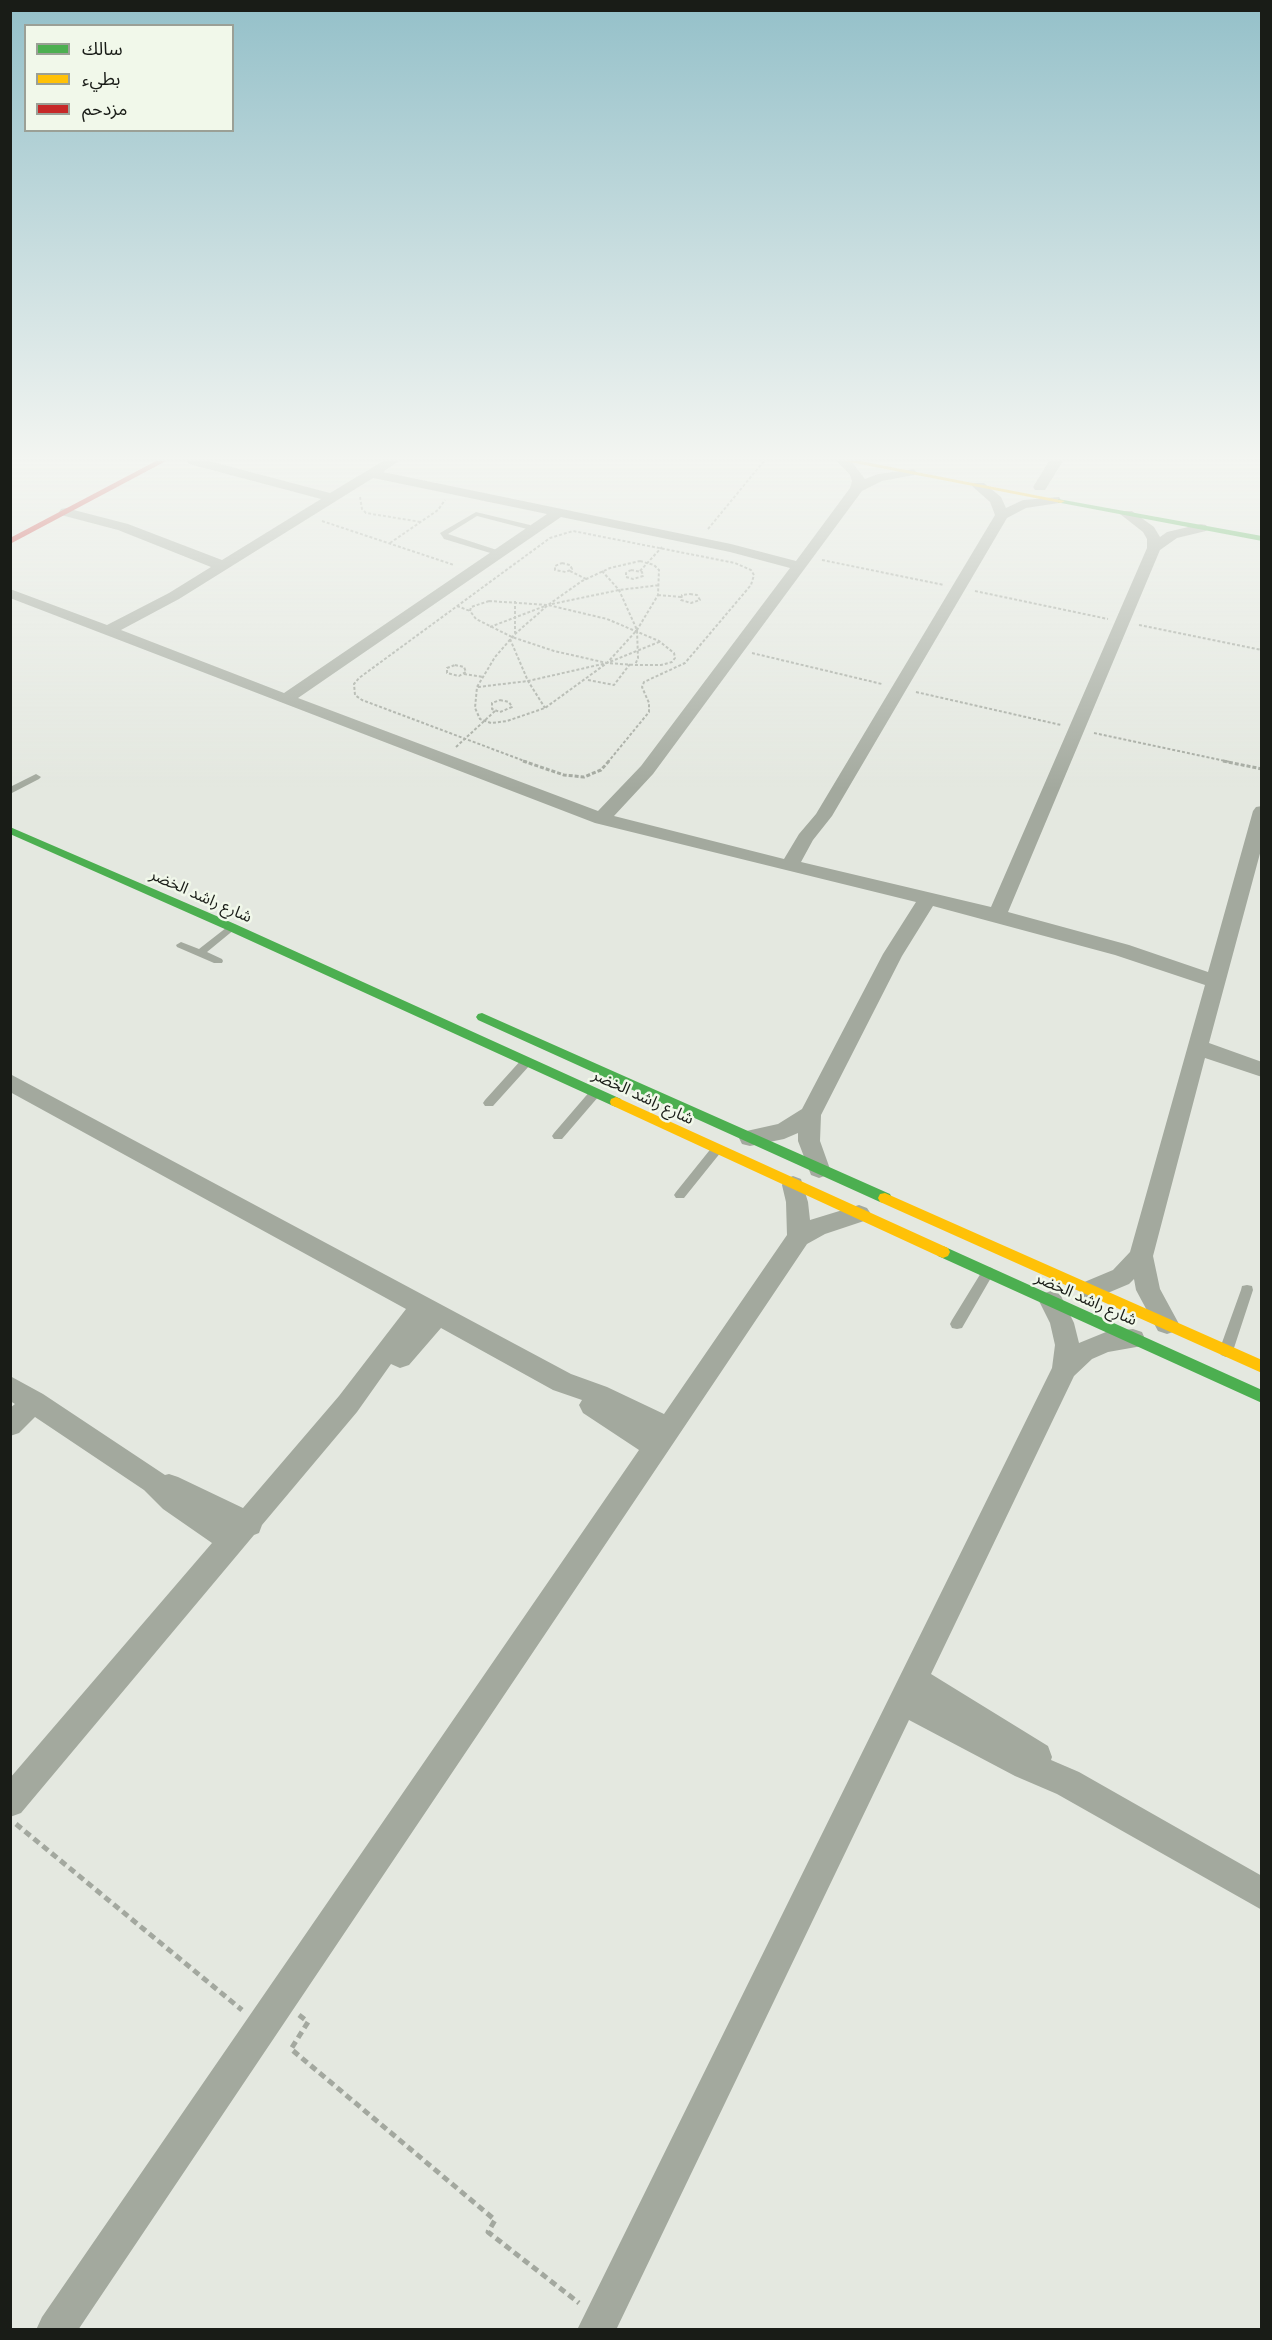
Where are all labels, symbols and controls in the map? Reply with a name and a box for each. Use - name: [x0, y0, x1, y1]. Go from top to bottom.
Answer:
- legend: [24, 24, 234, 132]
- text: سالك: [82, 37, 123, 60]
- text: بطيء: [82, 67, 120, 90]
- text: مزدحم: [82, 97, 127, 120]
- street label: شارع راشد الخضر: [147, 865, 255, 927]
- street label: شارع راشد الخضر: [589, 1065, 697, 1129]
- street label: شارع راشد الخضر: [1032, 1268, 1140, 1330]

